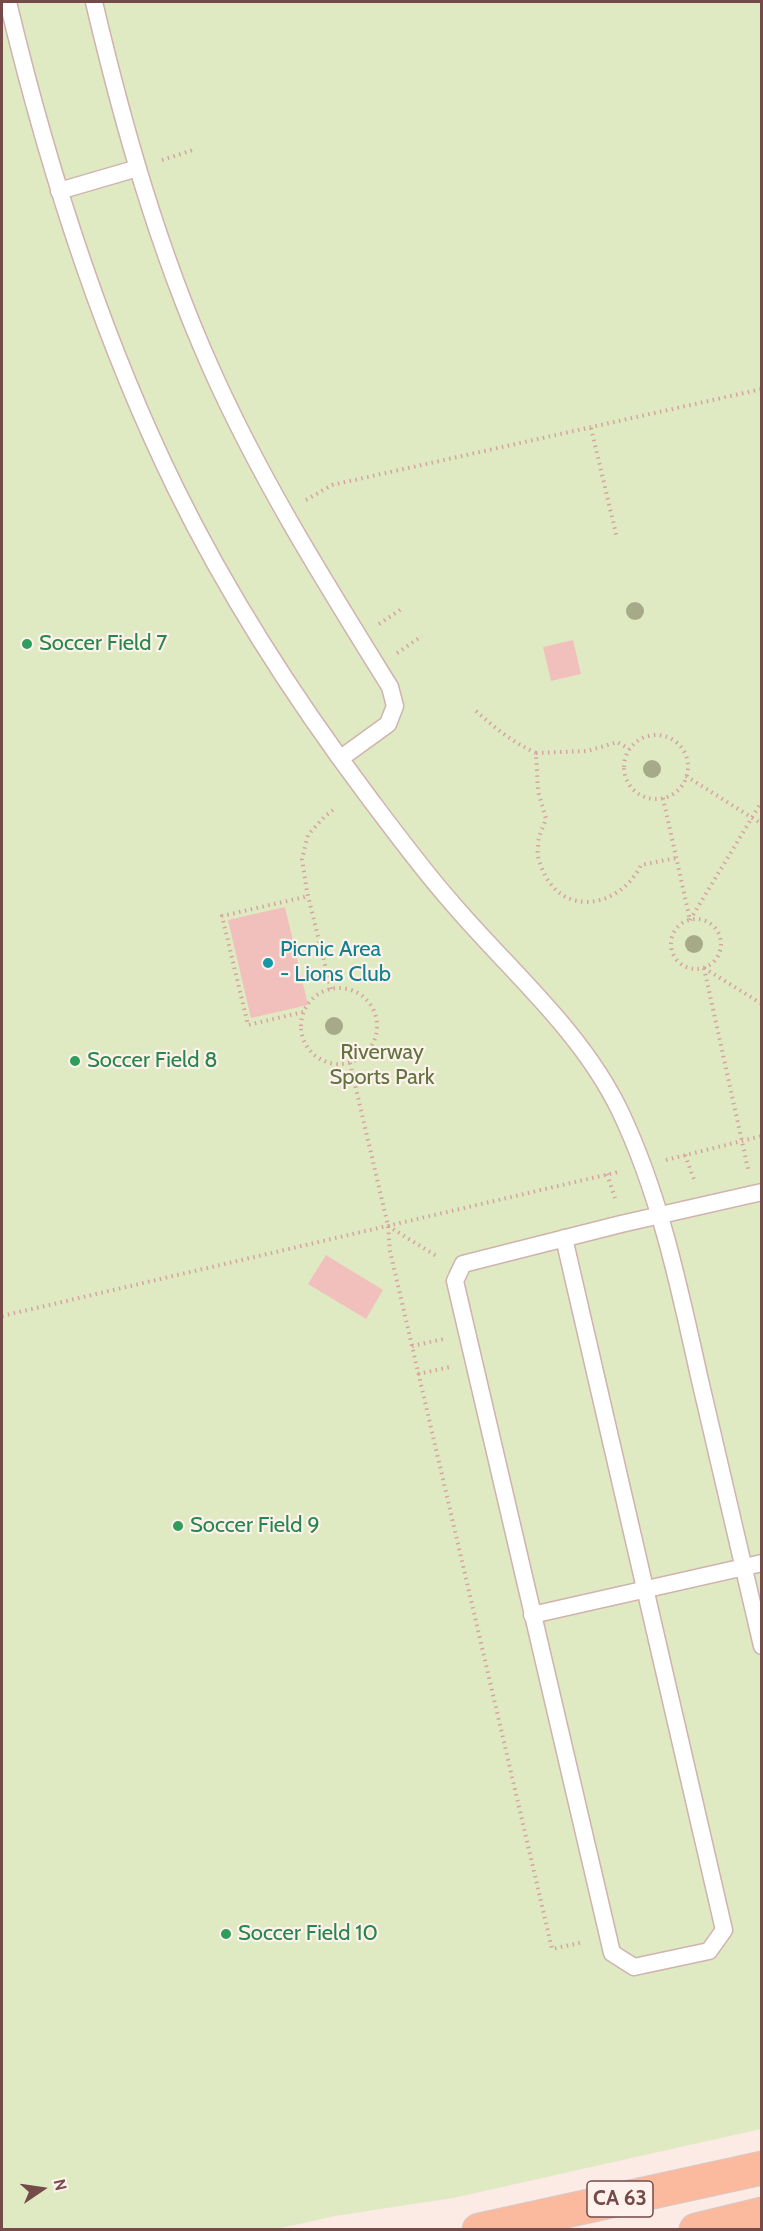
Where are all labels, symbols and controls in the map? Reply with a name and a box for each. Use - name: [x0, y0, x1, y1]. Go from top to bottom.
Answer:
- place label: Soccer Field 7: [39, 631, 167, 657]
- marker: Soccer Field 7: [20, 637, 34, 651]
- place label: Picnic Area - Lions Club: [280, 937, 391, 988]
- marker: Picnic Area - Lions Club: [261, 956, 275, 970]
- park label: Riverway Sports Park: [329, 1040, 435, 1092]
- place label: Soccer Field 8: [87, 1048, 218, 1074]
- marker: Soccer Field 8: [68, 1054, 82, 1068]
- place label: Soccer Field 9: [190, 1513, 320, 1539]
- marker: Soccer Field 9: [171, 1519, 185, 1533]
- place label: Soccer Field 10: [238, 1921, 378, 1947]
- marker: Soccer Field 10: [219, 1927, 233, 1941]
- north arrow: [12, 2159, 72, 2219]
- text: N: [49, 2177, 71, 2192]
- road number: CA 63: [587, 2181, 653, 2217]

